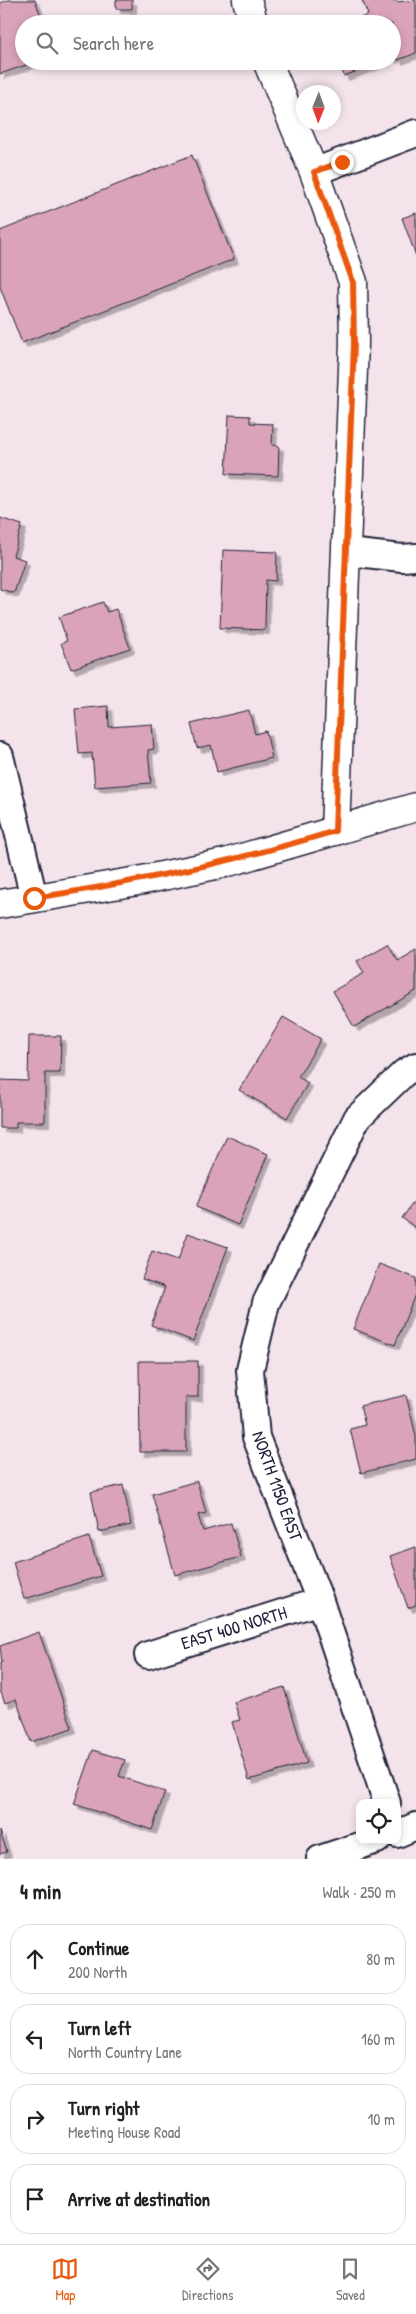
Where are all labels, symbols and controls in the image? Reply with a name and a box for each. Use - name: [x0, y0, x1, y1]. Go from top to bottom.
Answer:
- search box: [15, 15, 401, 70]
- icon: search: [33, 29, 61, 57]
- text: Search here: [73, 30, 154, 56]
- north arrow: [296, 85, 341, 130]
- route end: [331, 151, 354, 174]
- route start: [23, 887, 46, 910]
- street label: NORTH 1150 EAST: [246, 1427, 309, 1545]
- street label: EAST 400 NORTH: [178, 1600, 290, 1655]
- map controls: [356, 1799, 401, 1844]
- button: locate: [356, 1799, 401, 1844]
- text: 4 min: [20, 1877, 61, 1906]
- text: Walk · 250 m: [322, 1881, 396, 1903]
- text: Continue: [68, 1935, 129, 1961]
- icon: ahead: [21, 1945, 49, 1973]
- text: 80 m: [366, 1948, 395, 1970]
- text: 200 North: [68, 1961, 127, 1983]
- text: Turn left: [68, 2015, 131, 2041]
- icon: left: [21, 2025, 49, 2053]
- text: 160 m: [361, 2028, 395, 2050]
- text: North Country Lane: [68, 2041, 182, 2063]
- text: Turn right: [68, 2095, 139, 2121]
- icon: right: [21, 2105, 49, 2133]
- text: 10 m: [367, 2108, 395, 2130]
- text: Meeting House Road: [68, 2121, 180, 2143]
- icon: arrive: [21, 2185, 49, 2213]
- text: Arrive at destination: [68, 2186, 210, 2212]
- tab: Map: [51, 2255, 79, 2304]
- tab: Directions: [182, 2255, 233, 2304]
- tab: Saved: [336, 2255, 365, 2304]

